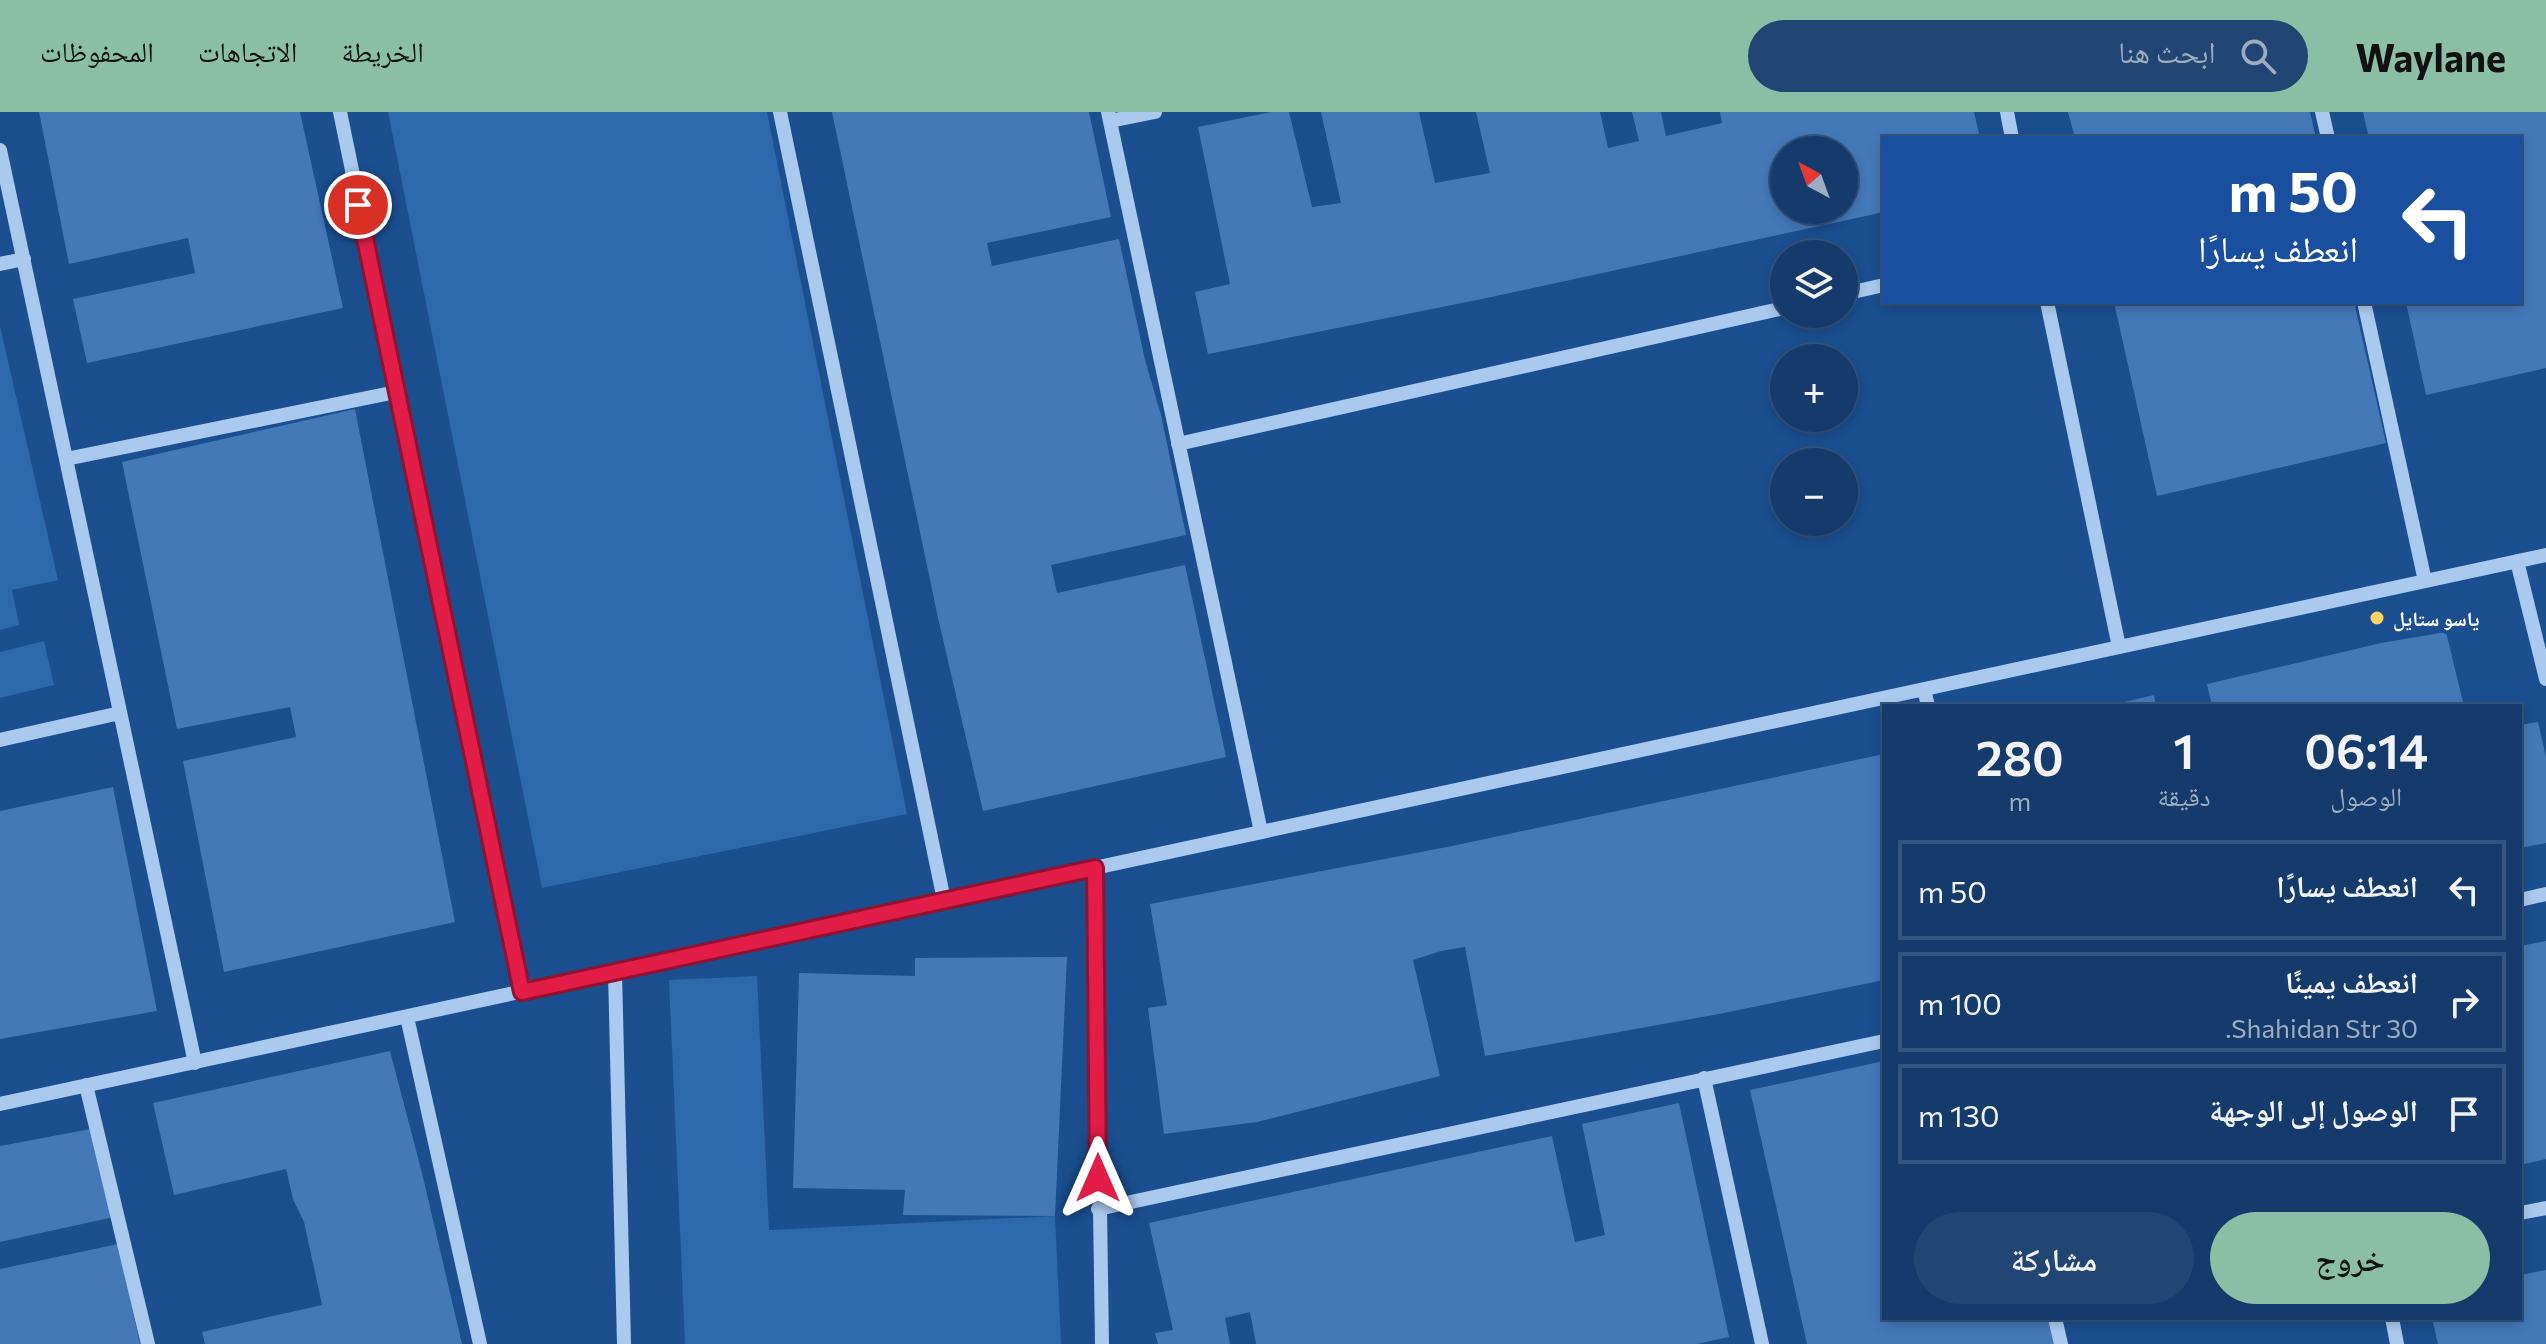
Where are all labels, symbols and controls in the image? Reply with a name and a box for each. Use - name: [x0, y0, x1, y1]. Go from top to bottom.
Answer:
- search box: [1748, 20, 2308, 92]
- text: ابحث هنا: [2118, 32, 2216, 69]
- text: Waylane: [2356, 33, 2506, 80]
- text: المحفوظات: [40, 34, 154, 68]
- text: الاتجاهات: [198, 34, 297, 68]
- text: الخريطة: [341, 34, 424, 68]
- icon: search: [2236, 34, 2280, 78]
- north arrow: [1770, 136, 1858, 224]
- map controls: [1770, 136, 1858, 536]
- text: 50 m: [2229, 155, 2358, 224]
- icon: left: [2386, 168, 2490, 272]
- pin: [324, 171, 392, 239]
- icon: arrive: [336, 183, 380, 227]
- text: انعطف يسارًا: [2198, 225, 2358, 269]
- button: layers: [1770, 240, 1858, 328]
- button: +: [1770, 344, 1858, 432]
- button: −: [1770, 448, 1858, 536]
- place label: ياسو ستايل: [2393, 606, 2480, 632]
- marker: ياسو ستايل: [2368, 609, 2386, 627]
- text: 1: [2173, 720, 2195, 779]
- text: 06:14: [2304, 720, 2428, 779]
- text: 280: [1976, 727, 2064, 786]
- text: دقيقة: [2158, 780, 2210, 811]
- text: الوصول: [2330, 780, 2402, 811]
- text: m: [2008, 785, 2031, 816]
- text: انعطف يسارًا: [2276, 866, 2418, 903]
- icon: left: [2442, 868, 2486, 912]
- text: 50 m: [1918, 872, 1987, 909]
- text: انعطف يمينًا: [2285, 962, 2418, 999]
- icon: right: [2442, 980, 2486, 1024]
- text: 100 m: [1918, 984, 2002, 1021]
- text: 30 Shahidan Str.: [2225, 1012, 2418, 1043]
- text: الوصول إلى الوجهة: [2209, 1090, 2418, 1127]
- icon: arrive: [2442, 1092, 2486, 1136]
- text: 130 m: [1918, 1096, 1999, 1133]
- position arrow: [1056, 1136, 1140, 1220]
- button: مشاركة: [1914, 1212, 2194, 1304]
- button: خروج: [2210, 1212, 2490, 1304]

